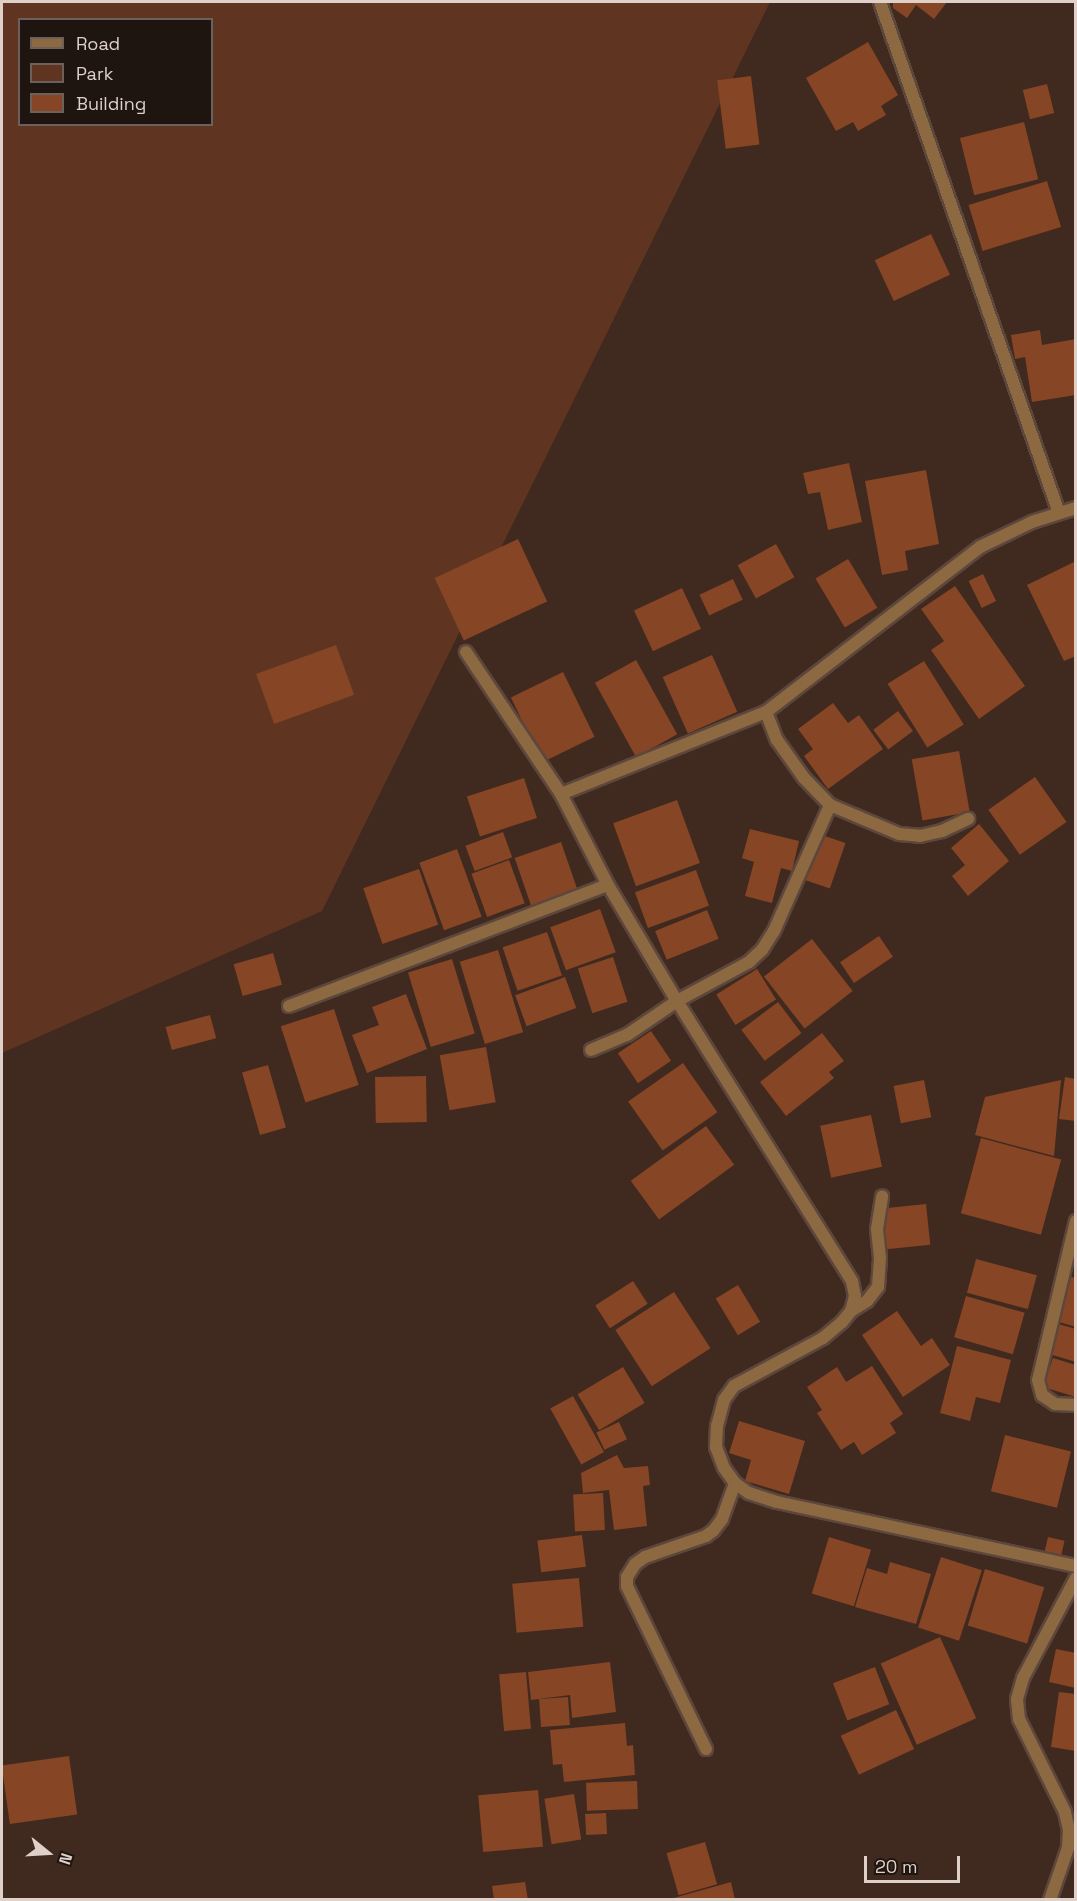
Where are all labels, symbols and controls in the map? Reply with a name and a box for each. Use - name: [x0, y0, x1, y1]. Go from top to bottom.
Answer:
- legend: [18, 18, 213, 126]
- text: Road: [76, 32, 120, 55]
- text: Park: [76, 62, 113, 85]
- text: Building: [76, 92, 146, 115]
- north arrow: [18, 1823, 78, 1883]
- scale bar: [867, 1844, 963, 1882]
- text: N: [54, 1850, 77, 1867]
- text: 20 m: [875, 1855, 918, 1878]

